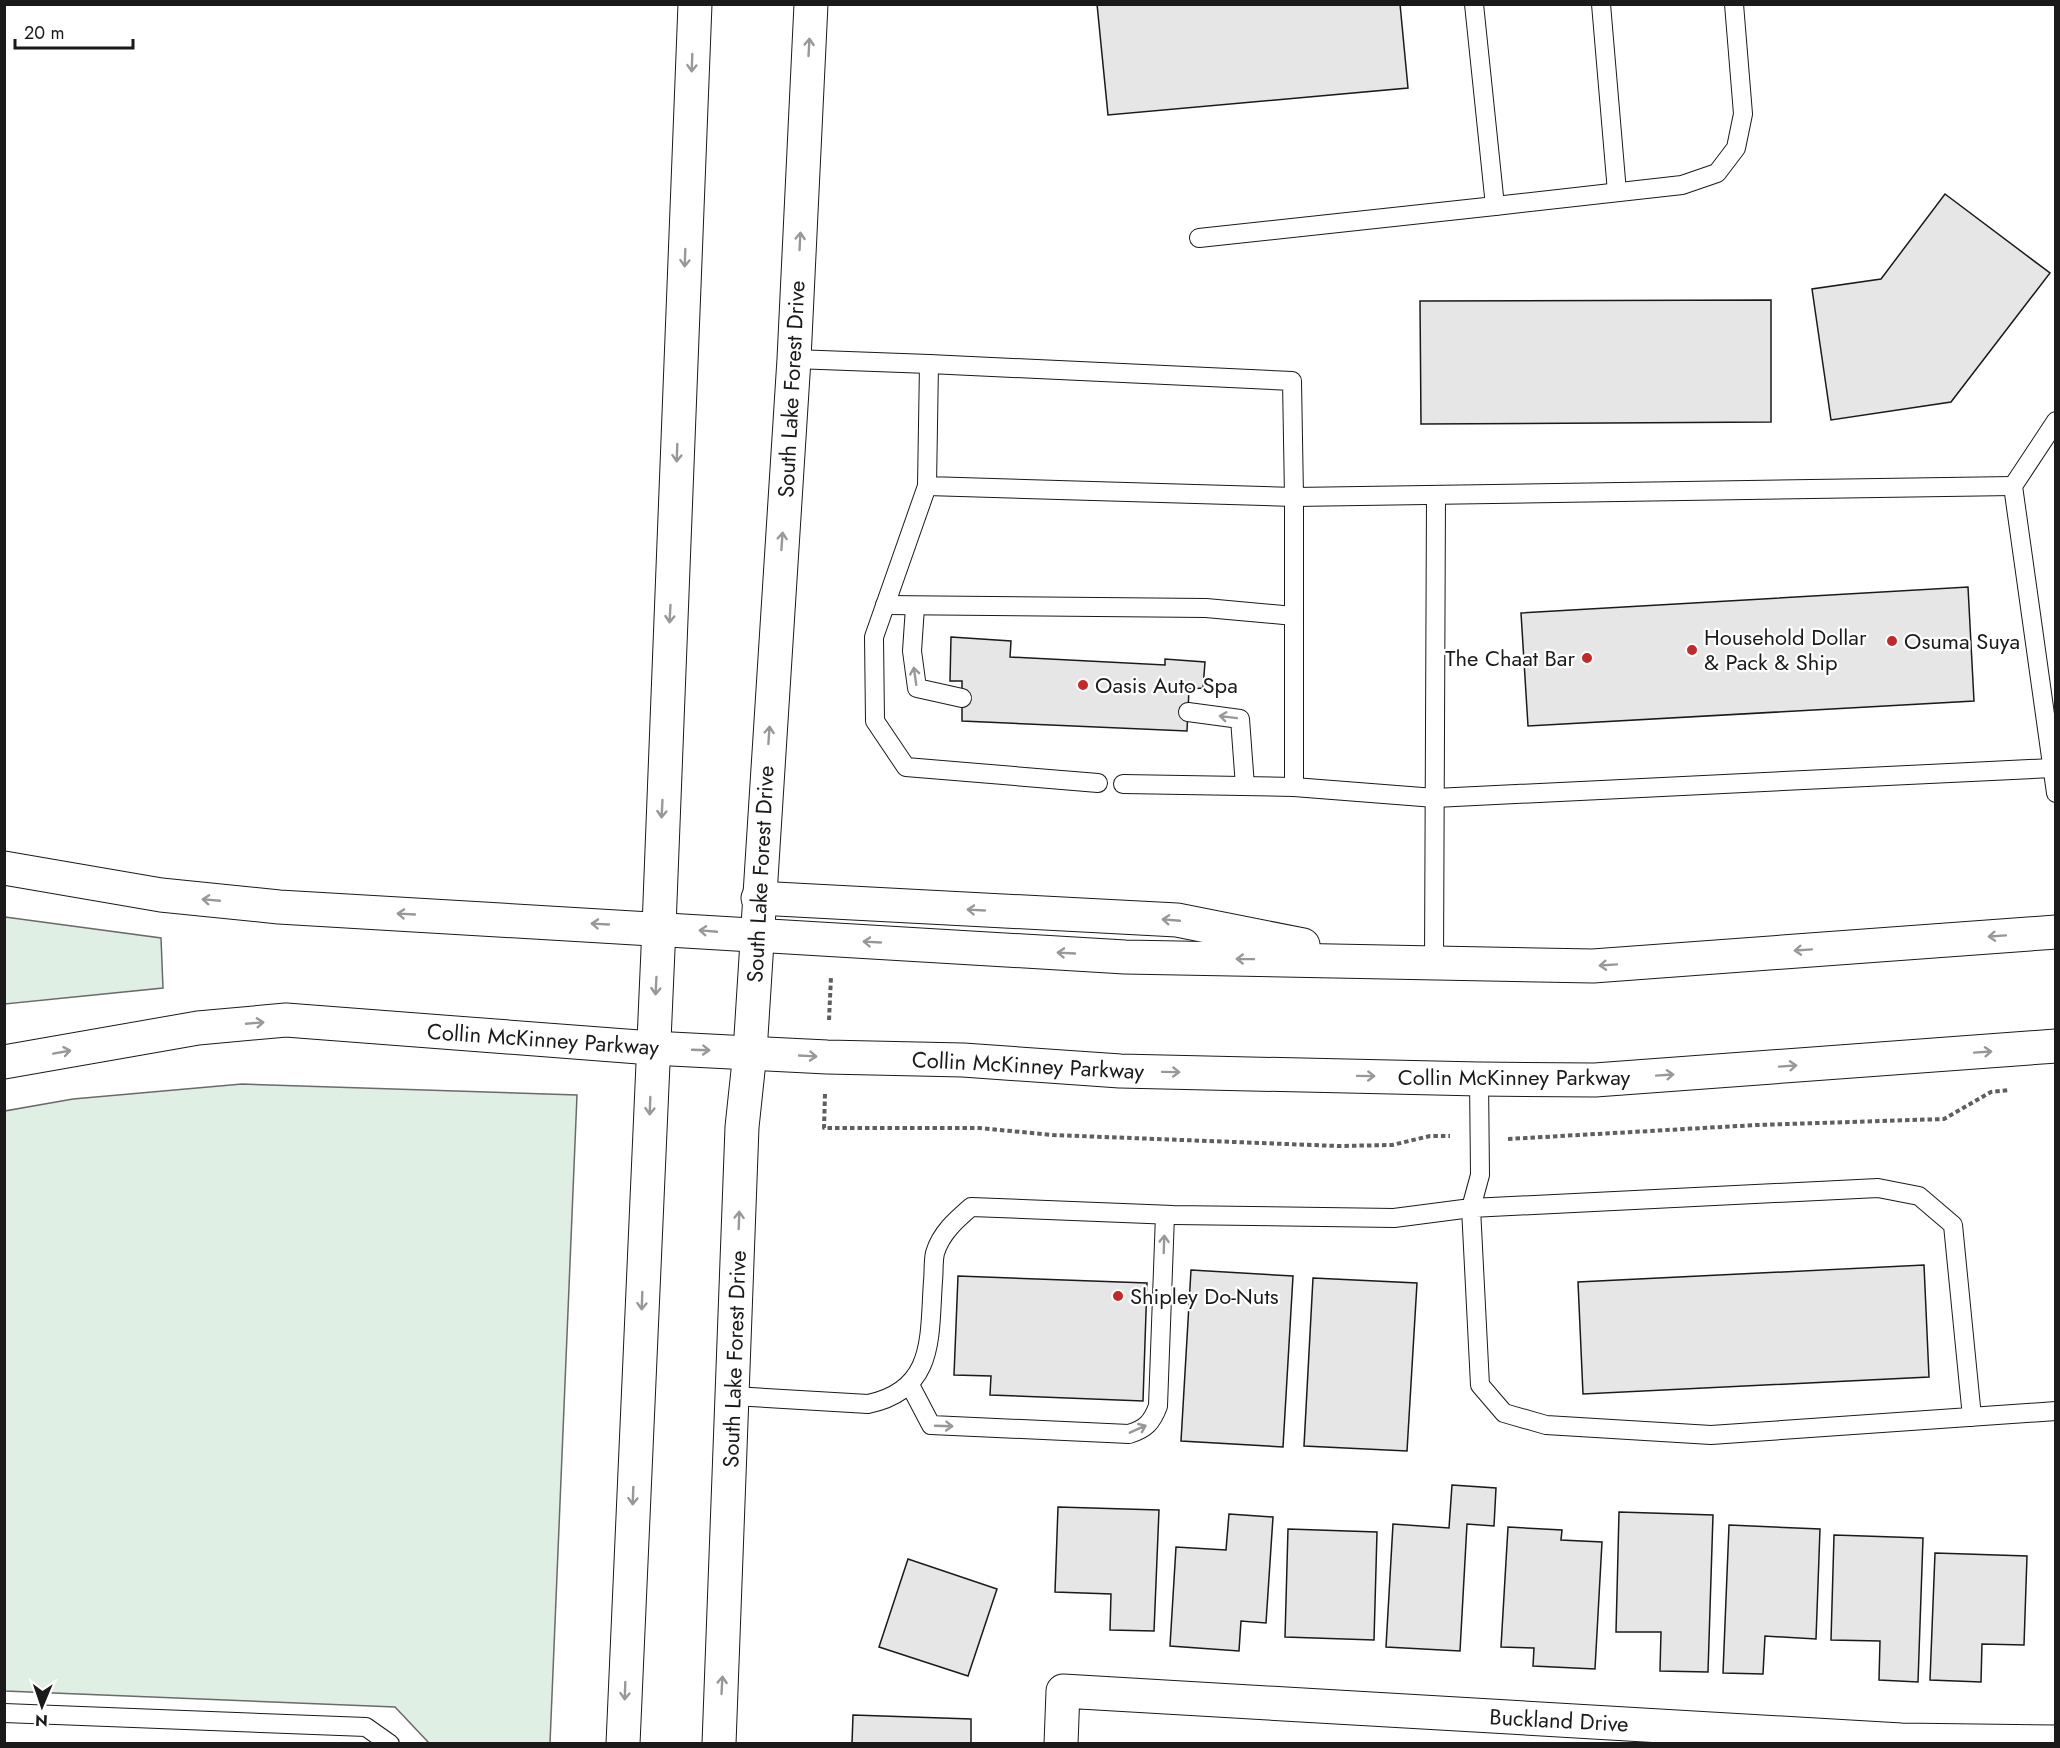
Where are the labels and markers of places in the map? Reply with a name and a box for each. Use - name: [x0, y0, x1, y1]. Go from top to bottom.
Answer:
- place label: Household Dollar & Pack & Ship: [1704, 621, 1867, 678]
- place label: Osuma Suya: [1904, 625, 2020, 657]
- marker: Osuma Suya: [1885, 634, 1899, 648]
- place label: The Chaat Bar: [1445, 642, 1575, 674]
- marker: Household Dollar & Pack & Ship: [1685, 643, 1699, 657]
- marker: The Chaat Bar: [1580, 651, 1594, 665]
- place label: Oasis Auto Spa: [1095, 669, 1238, 701]
- marker: Oasis Auto Spa: [1076, 678, 1090, 692]
- place label: Shipley Do-Nuts: [1130, 1280, 1279, 1312]
- marker: Shipley Do-Nuts: [1111, 1289, 1125, 1303]

